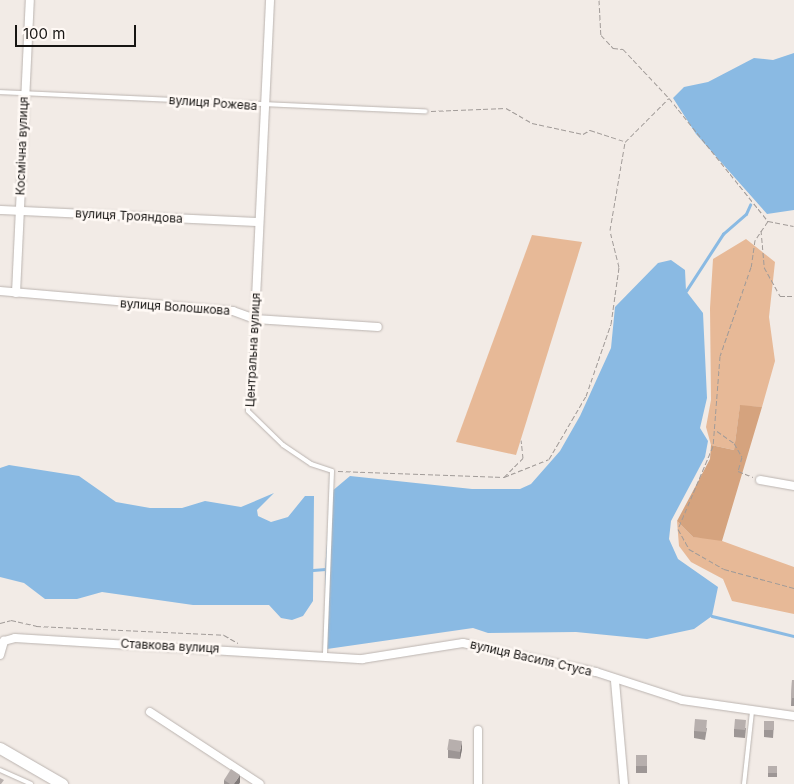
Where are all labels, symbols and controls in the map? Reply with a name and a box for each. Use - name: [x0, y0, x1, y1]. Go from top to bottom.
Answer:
- scale bar: [18, 15, 139, 47]
- text: 100 m: [23, 24, 65, 43]
- street label: вулиця Рожева: [168, 93, 258, 113]
- street label: Космічна вулиця: [13, 96, 31, 196]
- street label: вулиця Трояндова: [75, 206, 183, 226]
- street label: Центральна вулиця: [243, 293, 263, 407]
- street label: вулиця Волошкова: [120, 296, 230, 318]
- street label: Ставкова вулиця: [120, 636, 220, 656]
- street label: вулиця Василя Стуса: [469, 637, 593, 679]

